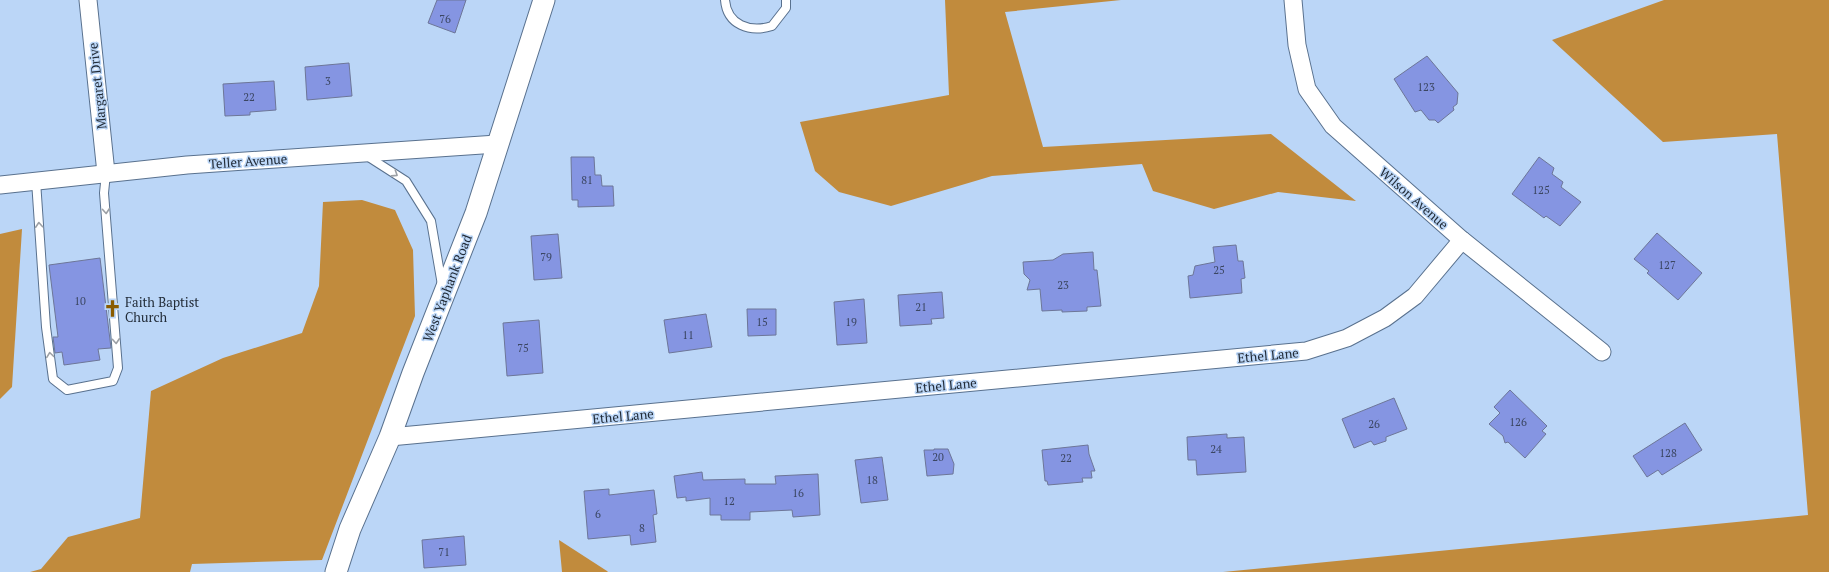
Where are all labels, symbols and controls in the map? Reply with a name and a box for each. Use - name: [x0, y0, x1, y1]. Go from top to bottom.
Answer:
- house number: 76: [439, 12, 451, 26]
- street label: Margaret Drive: [84, 42, 110, 130]
- house number: 3: [325, 74, 331, 88]
- house number: 123: [1417, 80, 1435, 94]
- house number: 22: [243, 90, 255, 104]
- street label: Teller Avenue: [208, 149, 288, 173]
- street label: Wilson Avenue: [1376, 163, 1452, 233]
- one-way arrow: [391, 169, 398, 177]
- house number: 81: [581, 173, 593, 187]
- house number: 125: [1532, 183, 1550, 197]
- one-way arrow: [101, 208, 110, 214]
- one-way arrow: [34, 222, 43, 228]
- street label: West Yaphank Road: [418, 232, 476, 344]
- house number: 79: [540, 250, 552, 264]
- house number: 127: [1658, 258, 1676, 272]
- house number: 25: [1213, 263, 1225, 277]
- house number: 23: [1057, 278, 1069, 292]
- place label: Faith Baptist Church: [125, 293, 199, 326]
- house number: 10: [74, 294, 86, 308]
- church icon: Faith Baptist Church: [102, 299, 122, 319]
- house number: 21: [915, 300, 927, 314]
- house number: 15: [756, 315, 768, 329]
- house number: 19: [845, 315, 857, 329]
- house number: 11: [682, 328, 694, 342]
- one-way arrow: [111, 338, 120, 344]
- house number: 75: [517, 341, 529, 355]
- street label: Ethel Lane: [1237, 343, 1299, 367]
- one-way arrow: [46, 352, 55, 358]
- street label: Ethel Lane: [915, 373, 977, 397]
- street label: Ethel Lane: [592, 404, 654, 428]
- house number: 126: [1509, 415, 1527, 429]
- house number: 26: [1368, 417, 1380, 431]
- house number: 24: [1210, 442, 1222, 456]
- house number: 128: [1659, 446, 1677, 460]
- house number: 20: [932, 450, 944, 464]
- house number: 22: [1060, 451, 1072, 465]
- house number: 18: [866, 473, 878, 487]
- house number: 16: [792, 486, 804, 500]
- house number: 12: [723, 494, 735, 508]
- house number: 6: [595, 507, 601, 521]
- house number: 8: [639, 521, 645, 535]
- house number: 71: [438, 545, 450, 559]

